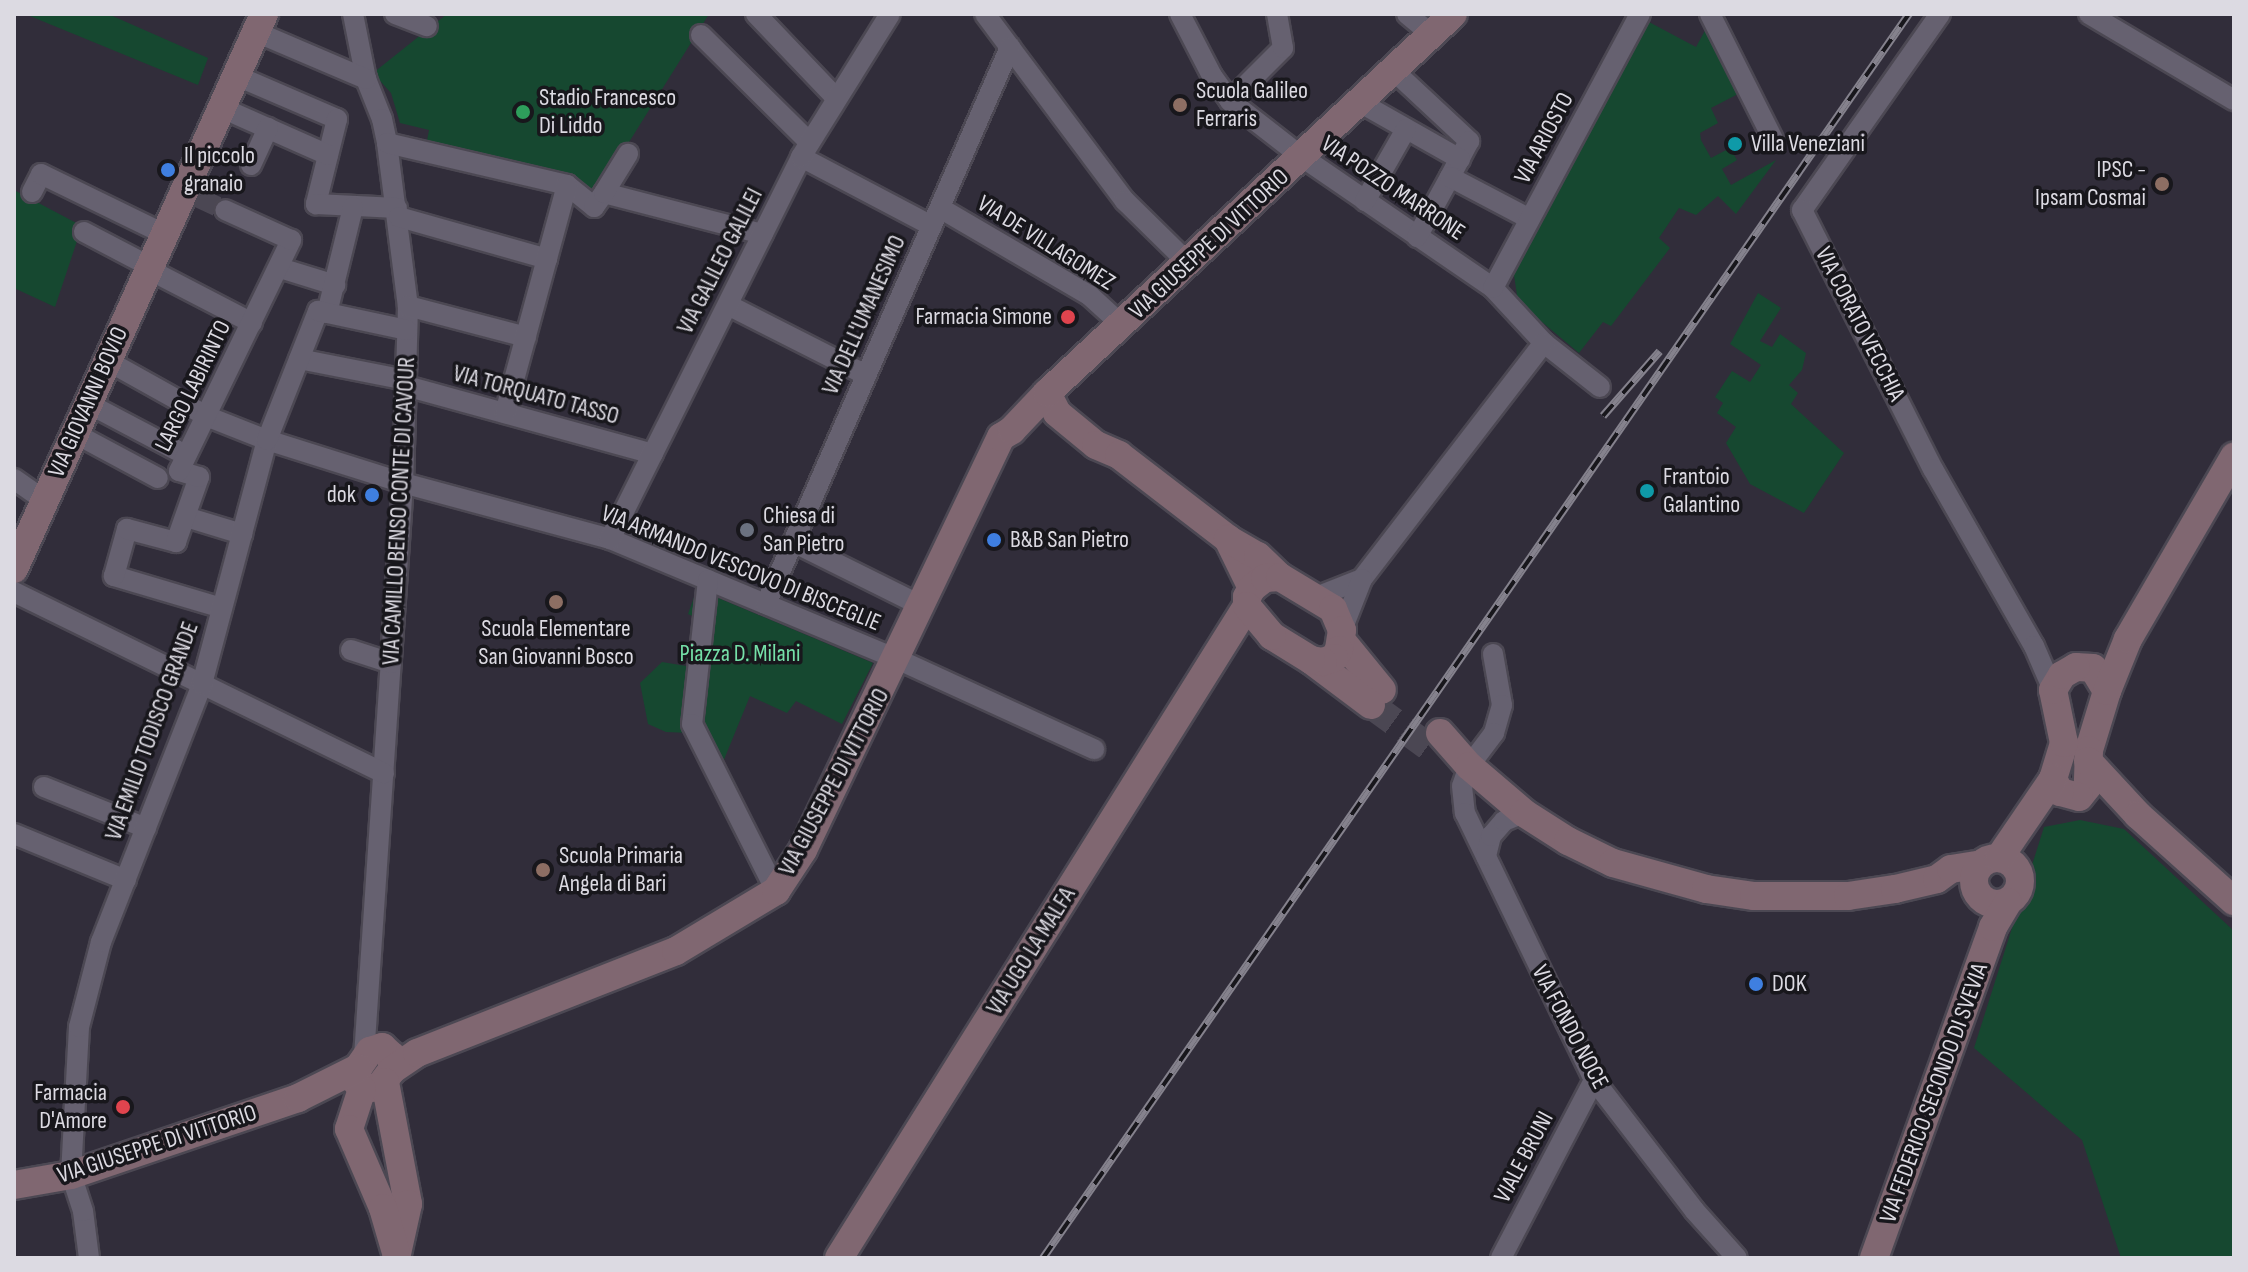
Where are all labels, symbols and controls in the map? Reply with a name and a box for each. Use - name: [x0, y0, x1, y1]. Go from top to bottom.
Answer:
- place label: Scuola Galileo Ferraris: [1196, 77, 1308, 133]
- place label: Stadio Francesco Di Liddo: [539, 84, 676, 140]
- street label: VIA ARIOSTO: [1508, 88, 1580, 188]
- marker: Scuola Galileo Ferraris: [1171, 96, 1189, 114]
- marker: Stadio Francesco Di Liddo: [514, 103, 532, 121]
- street label: VIA POZZO MARRONE: [1316, 129, 1470, 247]
- place label: Villa Veneziani: [1751, 130, 1865, 158]
- marker: Villa Veneziani: [1726, 135, 1744, 153]
- place label: Il piccolo granaio: [184, 142, 255, 198]
- place label: IPSC - Ipsam Cosmai: [2035, 156, 2146, 212]
- marker: Il piccolo granaio: [159, 161, 177, 179]
- street label: VIA GIUSEPPE DI VITTORIO: [1123, 163, 1295, 325]
- marker: IPSC - Ipsam Cosmai: [2153, 175, 2171, 193]
- street label: VIA GALILEO GALILEI: [671, 183, 769, 339]
- street label: VIA DE VILLAGOMEZ: [972, 189, 1120, 297]
- street label: VIA DELL'UMANESIMO: [816, 231, 912, 399]
- street label: VIA CORATO VECCHIA: [1809, 242, 1911, 406]
- place label: Farmacia Simone: [915, 303, 1052, 331]
- marker: Farmacia Simone: [1059, 308, 1077, 326]
- street label: LARGO LABIRINTO: [149, 316, 237, 456]
- street label: VIA GIOVANNI BOVIO: [42, 322, 134, 482]
- street label: VIA CAMILLO BENSO CONTE DI CAVOUR: [377, 356, 421, 666]
- street label: VIA TORQUATO TASSO: [450, 359, 622, 431]
- place label: Frantoio Galantino: [1663, 463, 1740, 519]
- place label: dok: [327, 481, 356, 509]
- marker: Frantoio Galantino: [1638, 482, 1656, 500]
- marker: dok: [363, 486, 381, 504]
- street label: VIA ARMANDO VESCOVO DI BISCEGLIE: [597, 499, 885, 637]
- place label: Chiesa di San Pietro: [763, 502, 845, 558]
- marker: Chiesa di San Pietro: [738, 521, 756, 539]
- place label: B&B San Pietro: [1010, 526, 1129, 554]
- marker: B&B San Pietro: [985, 531, 1003, 549]
- marker: Scuola Elementare San Giovanni Bosco: [547, 593, 565, 611]
- place label: Scuola Elementare San Giovanni Bosco: [478, 615, 634, 671]
- street label: VIA EMILIO TODISCO GRANDE: [99, 618, 205, 844]
- park label: Piazza D. Milani: [680, 640, 800, 668]
- street label: VIA GIUSEPPE DI VITTORIO: [773, 684, 895, 880]
- place label: Scuola Primaria Angela di Bari: [559, 842, 683, 898]
- marker: Scuola Primaria Angela di Bari: [534, 861, 552, 879]
- street label: VIA UGO LA MALFA: [980, 882, 1082, 1020]
- street label: VIA FEDERICO SECONDO DI SVEVIA: [1874, 959, 1994, 1227]
- street label: VIA FONDO NOCE: [1525, 960, 1615, 1094]
- place label: DOK: [1772, 970, 1807, 998]
- marker: DOK: [1747, 975, 1765, 993]
- place label: Farmacia D'Amore: [34, 1079, 107, 1135]
- street label: VIA GIUSEPPE DI VITTORIO: [54, 1098, 260, 1190]
- marker: Farmacia D'Amore: [114, 1098, 132, 1116]
- street label: VIALE BRUNI: [1488, 1106, 1560, 1208]

